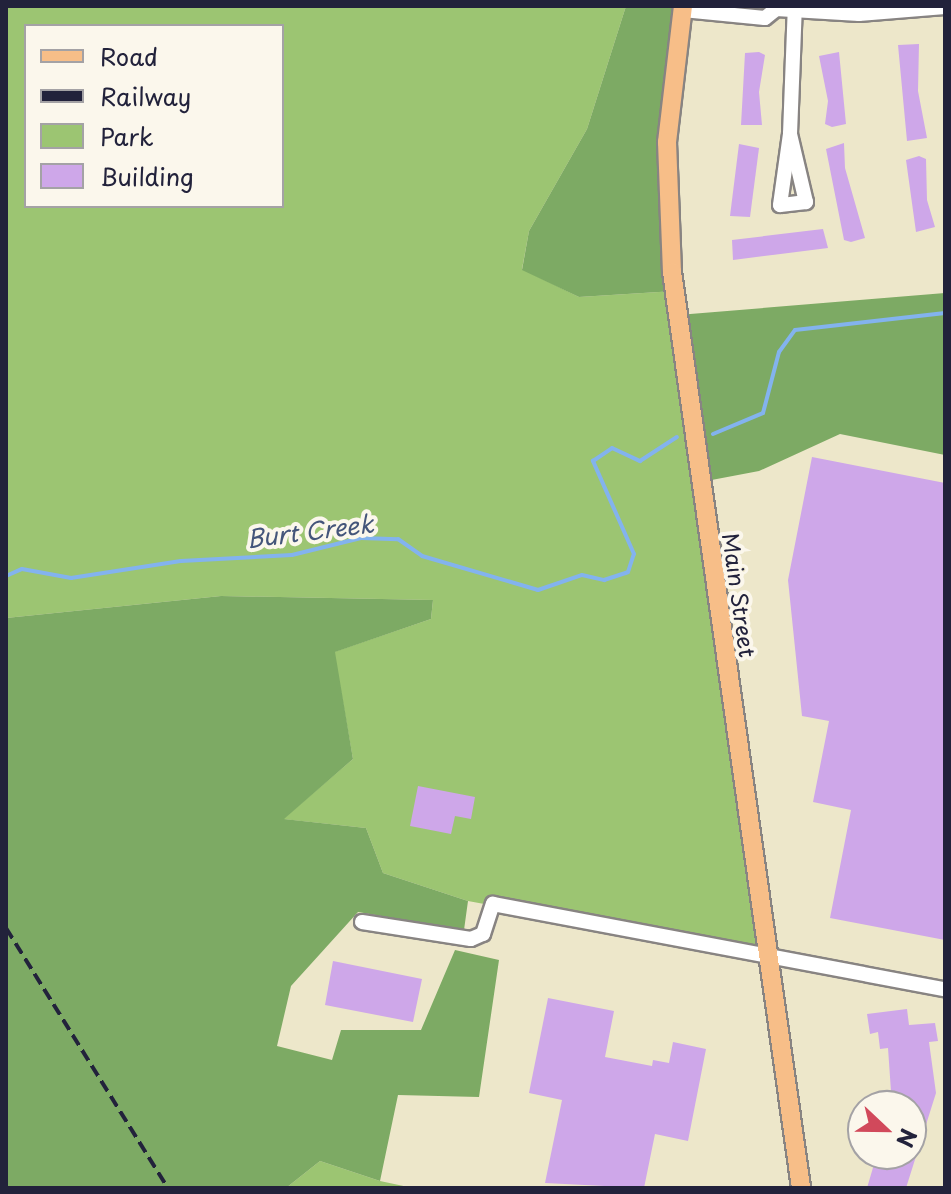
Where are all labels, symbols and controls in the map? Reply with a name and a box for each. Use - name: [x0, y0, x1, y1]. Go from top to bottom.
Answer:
- legend: [24, 24, 284, 208]
- text: Road: [100, 38, 158, 74]
- text: Railway: [100, 78, 191, 114]
- text: Park: [100, 118, 154, 154]
- text: Building: [100, 158, 194, 194]
- water label: Burt Creek: [244, 509, 376, 553]
- street label: Main Street: [718, 531, 762, 659]
- north arrow: [847, 1090, 927, 1170]
- text: N: [889, 1124, 926, 1153]

